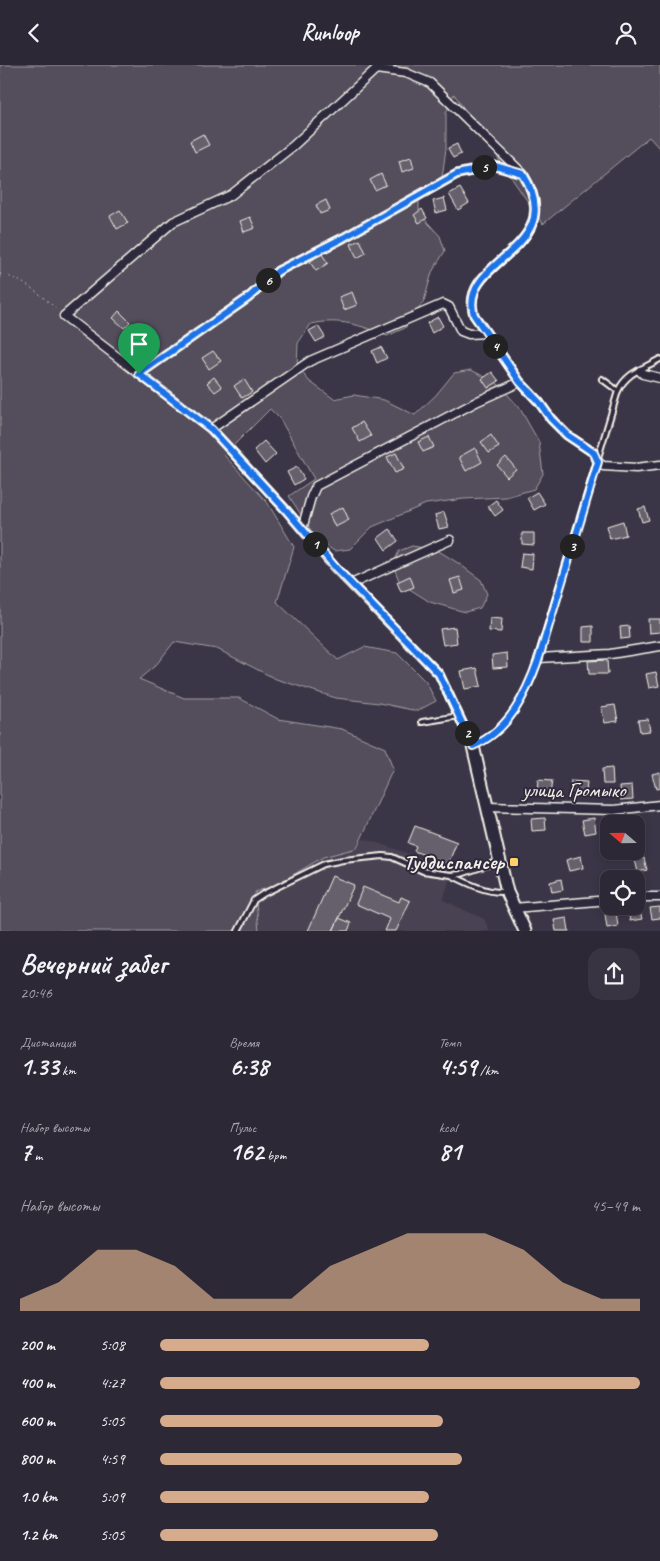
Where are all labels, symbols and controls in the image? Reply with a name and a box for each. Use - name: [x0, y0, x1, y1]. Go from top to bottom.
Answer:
- icon: back: [20, 19, 48, 47]
- text: Runloop: [301, 19, 359, 47]
- icon: person: [612, 19, 640, 47]
- pin: 5: [472, 155, 496, 179]
- text: 5: [481, 159, 488, 176]
- pin: 6: [256, 267, 280, 293]
- text: 6: [265, 272, 272, 289]
- pin: [118, 323, 160, 374]
- icon: arrive: [125, 330, 153, 358]
- pin: 4: [482, 333, 508, 359]
- text: 4: [492, 338, 499, 355]
- pin: 1: [302, 531, 328, 557]
- pin: 3: [560, 533, 584, 559]
- text: 1: [312, 536, 319, 553]
- text: 3: [569, 538, 576, 555]
- pin: 2: [454, 721, 480, 745]
- text: 2: [464, 725, 471, 742]
- street label: улица Громыко: [520, 777, 627, 803]
- north arrow: [600, 815, 645, 860]
- map controls: [600, 815, 645, 915]
- place label: Тубдиспансер: [403, 849, 506, 875]
- marker: Тубдиспансер: [508, 856, 520, 868]
- button: locate: [600, 870, 645, 915]
- text: Вечерний забег: [20, 946, 167, 981]
- button: share: [588, 948, 640, 1000]
- text: 20:46: [20, 983, 52, 1003]
- text: Дистанция: [20, 1034, 76, 1051]
- text: Время: [229, 1034, 259, 1051]
- text: Темп: [439, 1034, 461, 1051]
- text: 1.33: [20, 1051, 59, 1083]
- text: 6:38: [229, 1051, 269, 1083]
- text: 4:59: [439, 1051, 477, 1083]
- text: km: [59, 1062, 76, 1079]
- text: /km: [477, 1062, 498, 1079]
- text: Набор высоты: [20, 1119, 89, 1136]
- text: Пульс: [229, 1119, 256, 1136]
- text: kcal: [439, 1119, 457, 1136]
- text: 7: [20, 1136, 31, 1168]
- text: 162: [229, 1136, 264, 1168]
- text: 81: [439, 1136, 461, 1168]
- text: m: [31, 1147, 42, 1164]
- text: bpm: [264, 1147, 286, 1164]
- text: Набор высоты: [20, 1196, 99, 1216]
- text: 45–49 m: [591, 1196, 640, 1216]
- text: 200 m: [20, 1335, 55, 1355]
- text: 5:08: [100, 1335, 125, 1355]
- text: 400 m: [20, 1373, 55, 1393]
- text: 4:27: [100, 1373, 125, 1393]
- text: 600 m: [20, 1411, 55, 1431]
- text: 5:05: [100, 1411, 125, 1431]
- text: 800 m: [20, 1449, 55, 1469]
- text: 4:59: [100, 1449, 125, 1469]
- text: 1.0 km: [20, 1487, 57, 1507]
- text: 5:09: [100, 1487, 125, 1507]
- text: 1.2 km: [20, 1525, 57, 1545]
- text: 5:05: [100, 1525, 125, 1545]

